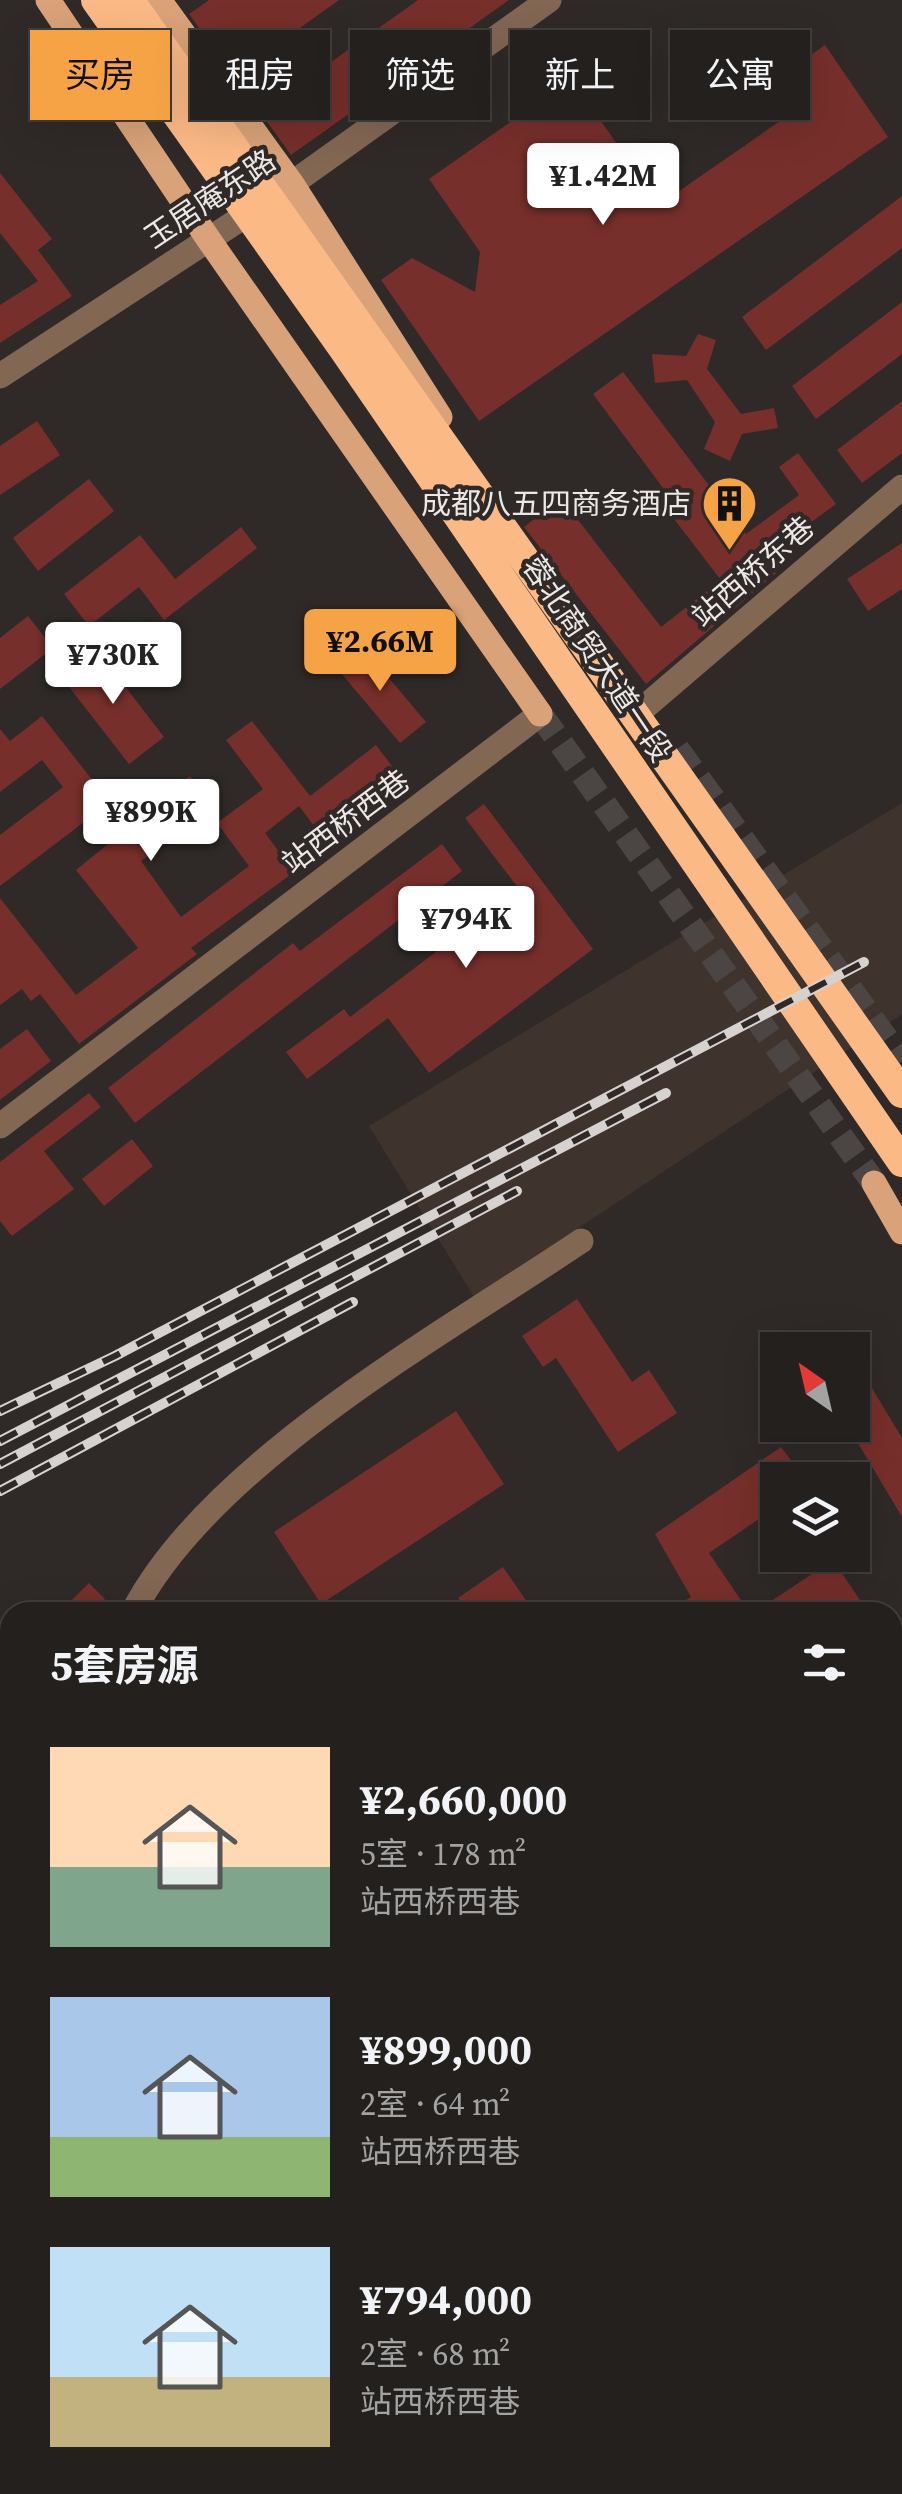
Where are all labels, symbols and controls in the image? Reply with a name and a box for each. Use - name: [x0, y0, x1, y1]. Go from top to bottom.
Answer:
- chip: 买房: [30, 30, 170, 120]
- chip: 租房: [190, 30, 330, 120]
- chip: 筛选: [350, 30, 490, 120]
- chip: 新上: [510, 30, 650, 120]
- chip: 公寓: [670, 30, 810, 120]
- street label: 玉居庵东路: [136, 140, 283, 258]
- pin: ¥1.42M: [522, 143, 684, 228]
- text: ¥1.42M: [549, 153, 657, 197]
- building icon: 成都八五四商务酒店: [700, 474, 760, 553]
- place label: 成都八五四商务酒店: [421, 483, 691, 524]
- street label: 站西桥东巷: [683, 507, 823, 636]
- street label: 蓉北商贸大道一段: [513, 548, 682, 770]
- pin: ¥2.66M: [299, 609, 461, 694]
- text: ¥2.66M: [326, 619, 434, 663]
- pin: ¥730K: [43, 622, 183, 707]
- text: ¥730K: [67, 632, 159, 676]
- street label: 站西桥西巷: [273, 760, 418, 883]
- pin: ¥899K: [81, 779, 221, 864]
- text: ¥899K: [105, 789, 197, 833]
- pin: ¥794K: [396, 886, 536, 971]
- text: ¥794K: [420, 896, 512, 940]
- north arrow: [760, 1332, 870, 1442]
- map controls: [760, 1332, 870, 1572]
- button: layers: [760, 1462, 870, 1572]
- icon: filters: [797, 1635, 852, 1690]
- text: 5套房源: [50, 1636, 199, 1694]
- text: ¥2,660,000: [360, 1770, 567, 1828]
- icon: home: [130, 1787, 250, 1907]
- text: 5室 · 178 m²: [360, 1832, 526, 1876]
- text: 站西桥西巷: [360, 1880, 520, 1924]
- text: ¥899,000: [360, 2020, 532, 2078]
- icon: home: [130, 2037, 250, 2157]
- text: 2室 · 64 m²: [360, 2082, 510, 2126]
- text: 站西桥西巷: [360, 2130, 520, 2174]
- text: ¥794,000: [360, 2270, 532, 2328]
- icon: home: [130, 2287, 250, 2407]
- text: 2室 · 68 m²: [360, 2332, 510, 2376]
- text: 站西桥西巷: [360, 2380, 520, 2424]

